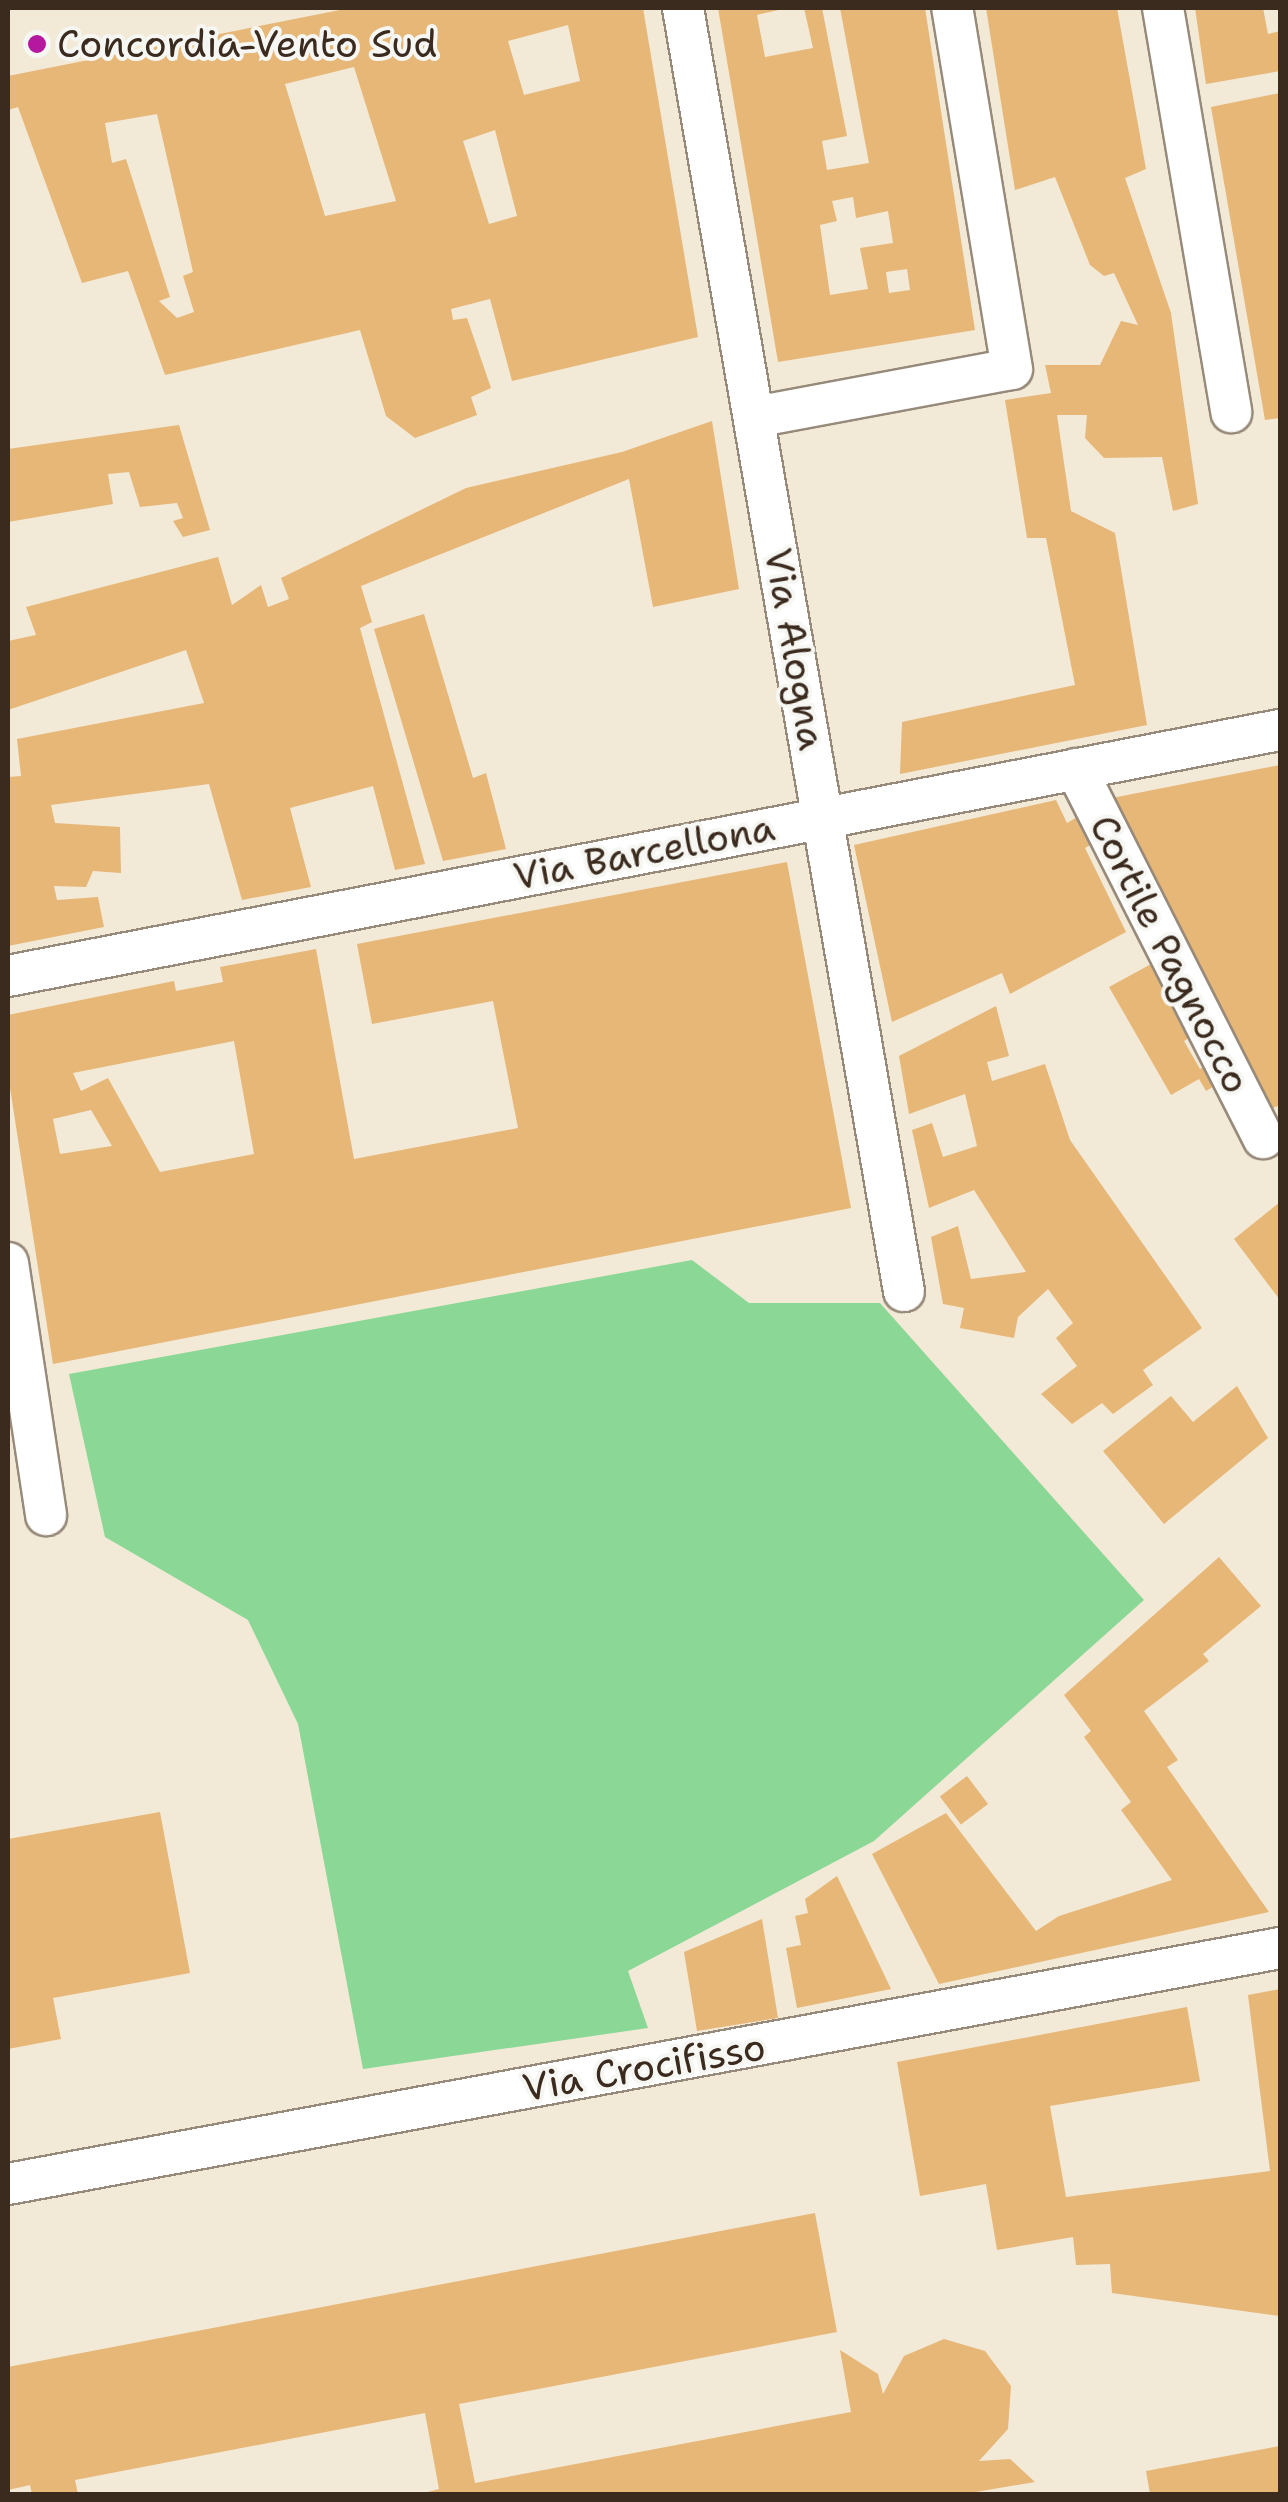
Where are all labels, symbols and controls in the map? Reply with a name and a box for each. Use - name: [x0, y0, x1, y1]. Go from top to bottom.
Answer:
- place label: Concordia-Vento Sud: [57, 21, 437, 67]
- marker: Concordia-Vento Sud: [26, 33, 48, 55]
- street label: Via Alogna: [755, 545, 835, 753]
- street label: Via Barcellona: [510, 804, 778, 900]
- street label: Cortile Pagnocco: [1080, 807, 1260, 1101]
- street label: Via Crocifisso: [519, 2023, 769, 2111]

